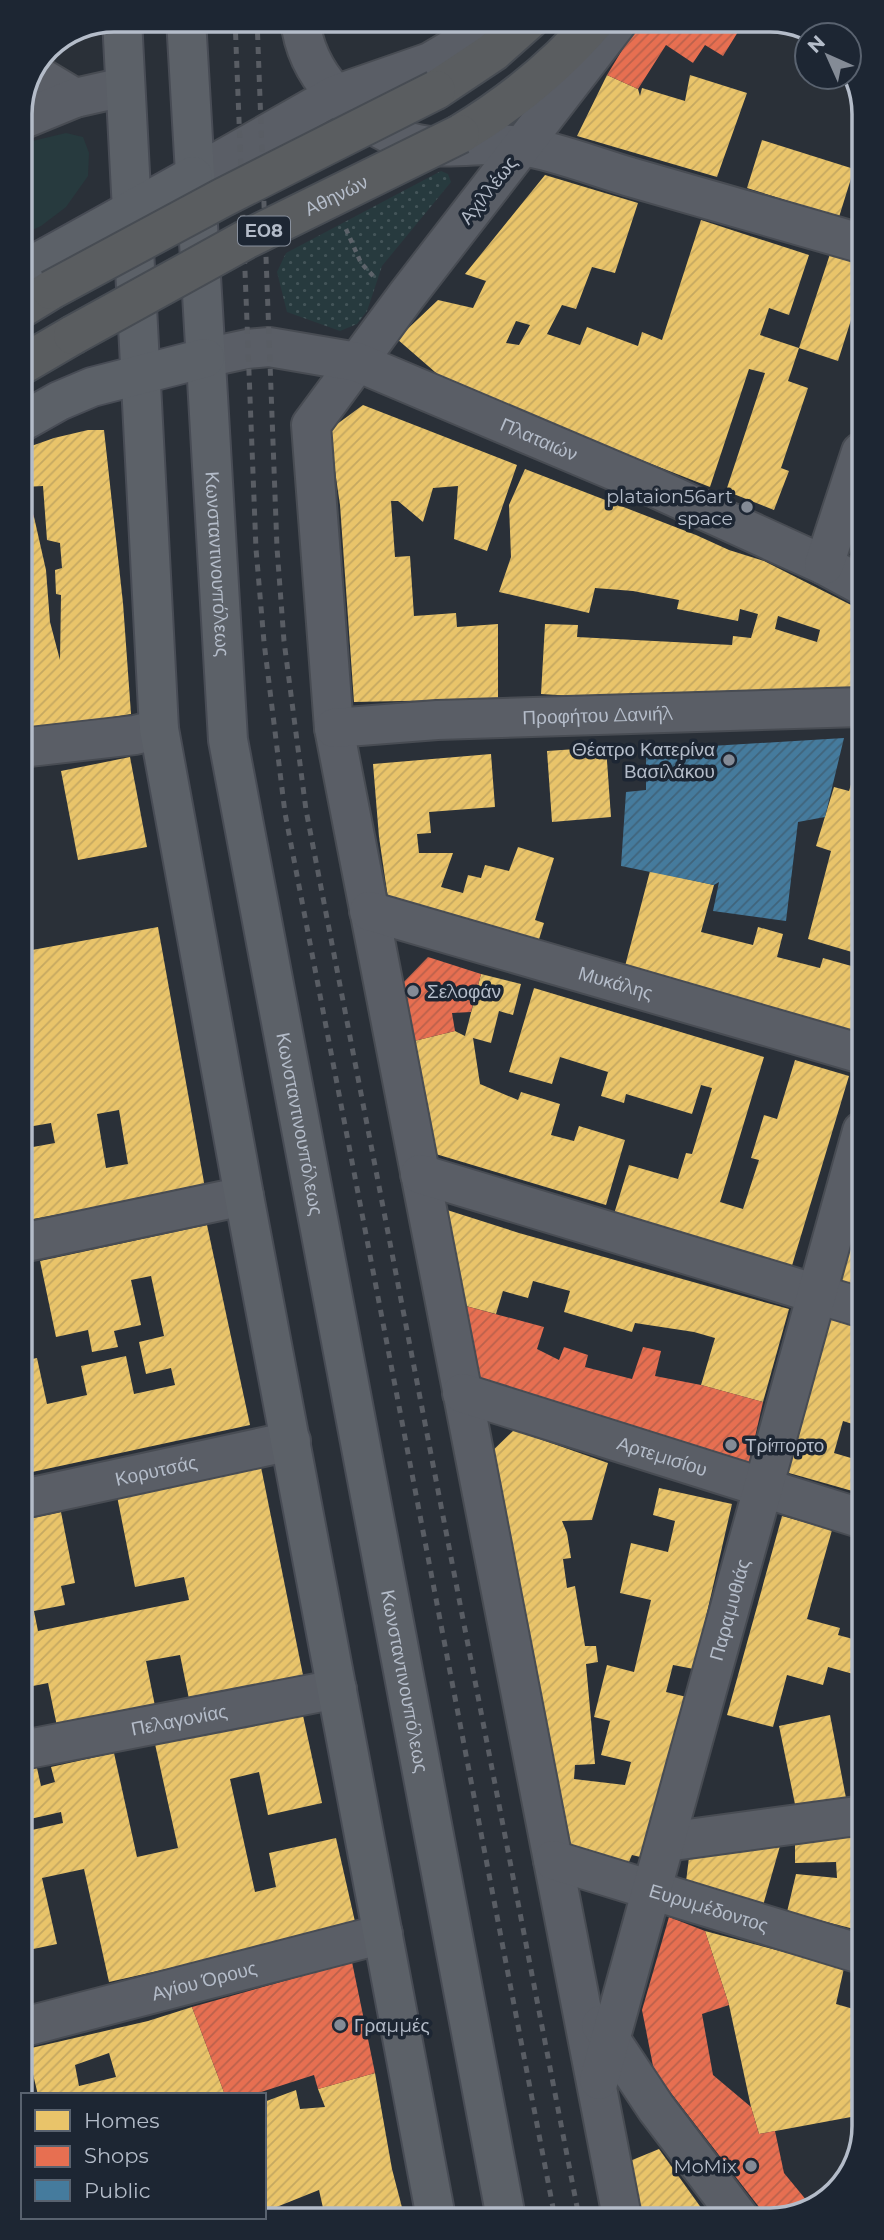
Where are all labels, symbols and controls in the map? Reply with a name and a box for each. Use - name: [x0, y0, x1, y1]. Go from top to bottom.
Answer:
- north arrow: [793, 21, 863, 91]
- text: N: [803, 31, 830, 58]
- street label: Αχιλλέως: [455, 152, 522, 229]
- street label: Αθηνών: [301, 170, 372, 221]
- road number: ΕΟ8: [238, 216, 290, 246]
- street label: Πλαταιών: [497, 413, 581, 466]
- street label: Κωνσταντινουπόλεως: [200, 471, 234, 657]
- place label: plataion56art space: [606, 485, 733, 530]
- marker: plataion56art space: [739, 499, 755, 515]
- street label: Προφήτου Δανιήλ: [522, 702, 674, 729]
- place label: Θέατρο Κατερίνα Βασιλάκου: [572, 738, 715, 783]
- marker: Θέατρο Κατερίνα Βασιλάκου: [721, 752, 737, 768]
- street label: Μυκάλης: [576, 961, 656, 1005]
- place label: Σελοφάν: [427, 980, 501, 1003]
- marker: Σελοφάν: [405, 983, 421, 999]
- street label: Κωνσταντινουπόλεως: [271, 1031, 328, 1217]
- street label: Αρτεμισίου: [614, 1431, 710, 1481]
- place label: Τρίπορτο: [745, 1434, 824, 1457]
- marker: Τρίπορτο: [723, 1437, 739, 1453]
- street label: Κορυτσάς: [113, 1451, 199, 1491]
- street label: Παραμυθιάς: [705, 1556, 755, 1663]
- street label: Κωνσταντινουπόλεως: [376, 1588, 433, 1775]
- street label: Πελαγονίας: [129, 1700, 229, 1741]
- street label: Ευρυμέδοντος: [646, 1879, 771, 1937]
- street label: Αγίου Όρους: [149, 1956, 259, 2005]
- place label: Γραμμές: [354, 2014, 430, 2037]
- marker: Γραμμές: [332, 2017, 348, 2033]
- legend: [21, 2093, 266, 2219]
- text: Homes: [84, 2108, 159, 2133]
- text: Shops: [84, 2143, 149, 2168]
- place label: MoMix: [674, 2155, 737, 2178]
- marker: MoMix: [743, 2158, 759, 2174]
- text: Public: [84, 2178, 151, 2203]

